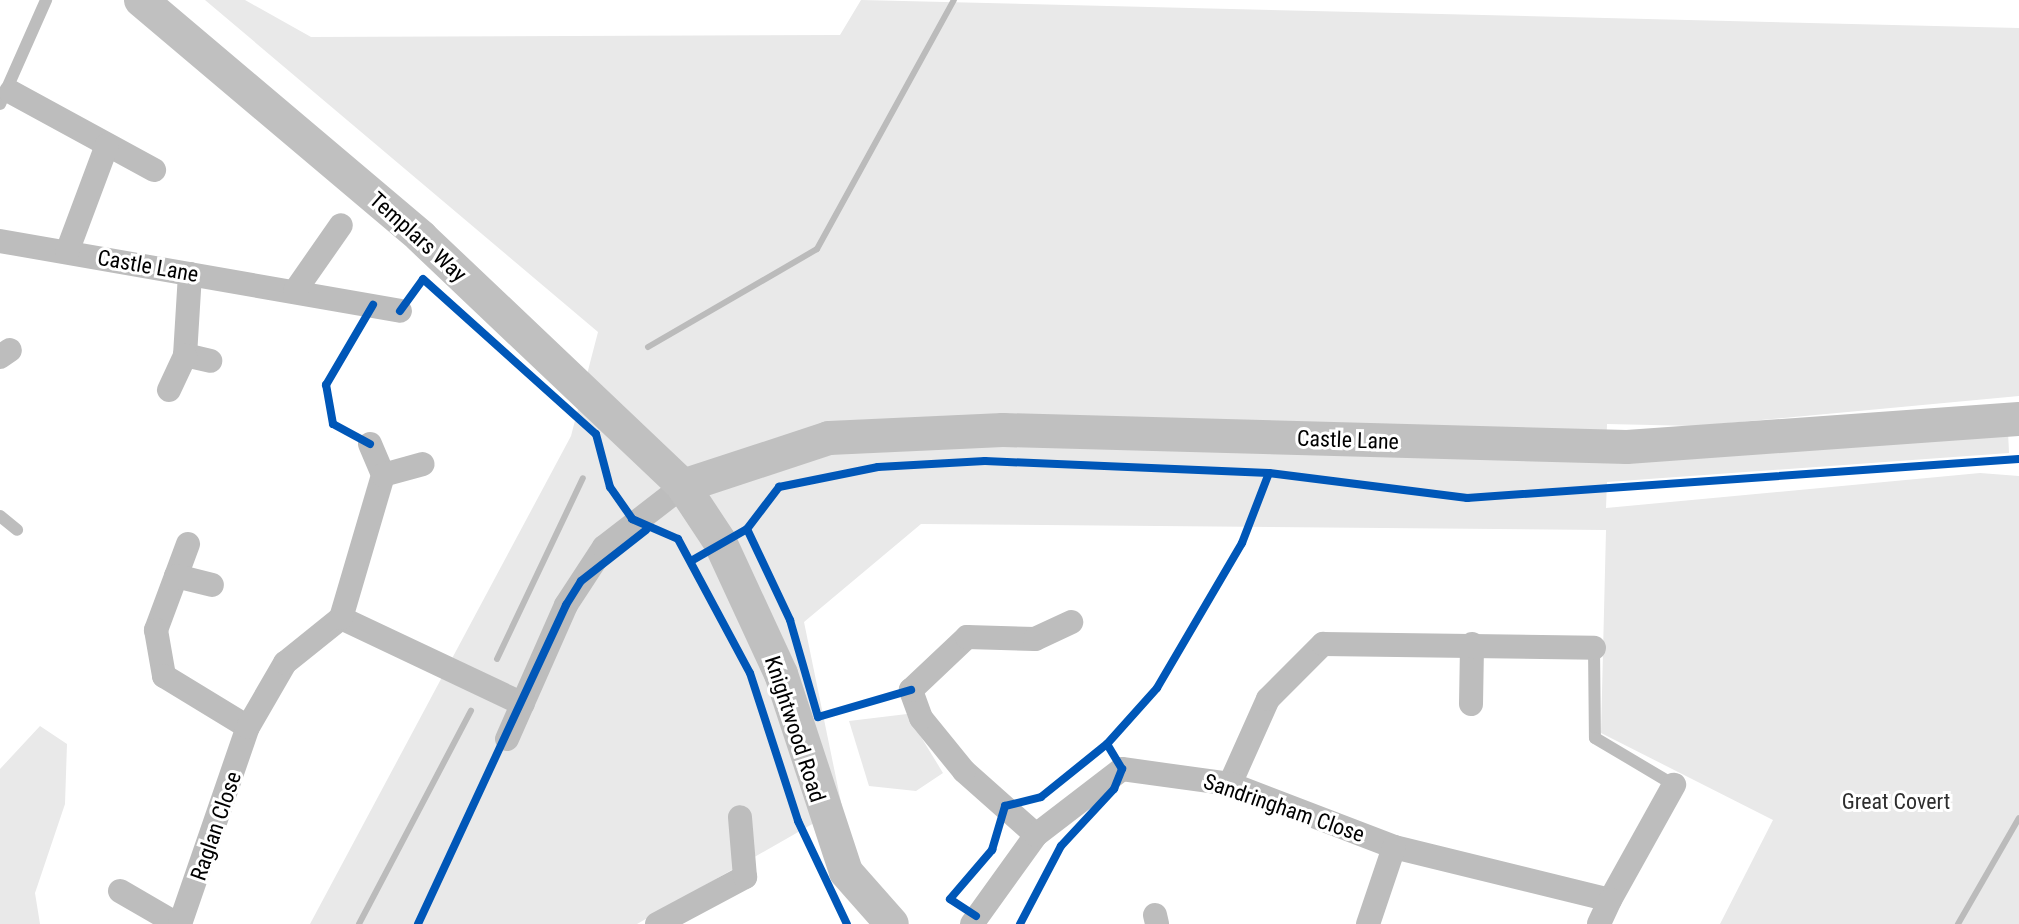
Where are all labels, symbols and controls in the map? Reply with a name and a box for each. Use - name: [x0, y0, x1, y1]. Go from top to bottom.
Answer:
- street label: Templars Way: [364, 187, 472, 287]
- street label: Castle Lane: [96, 244, 200, 288]
- street label: Castle Lane: [1297, 425, 1399, 455]
- street label: Knightwood Road: [759, 653, 831, 805]
- street label: Raglan Close: [185, 768, 247, 884]
- street label: Sandringham Close: [1200, 768, 1368, 848]
- park label: Great Covert: [1842, 789, 1950, 815]

